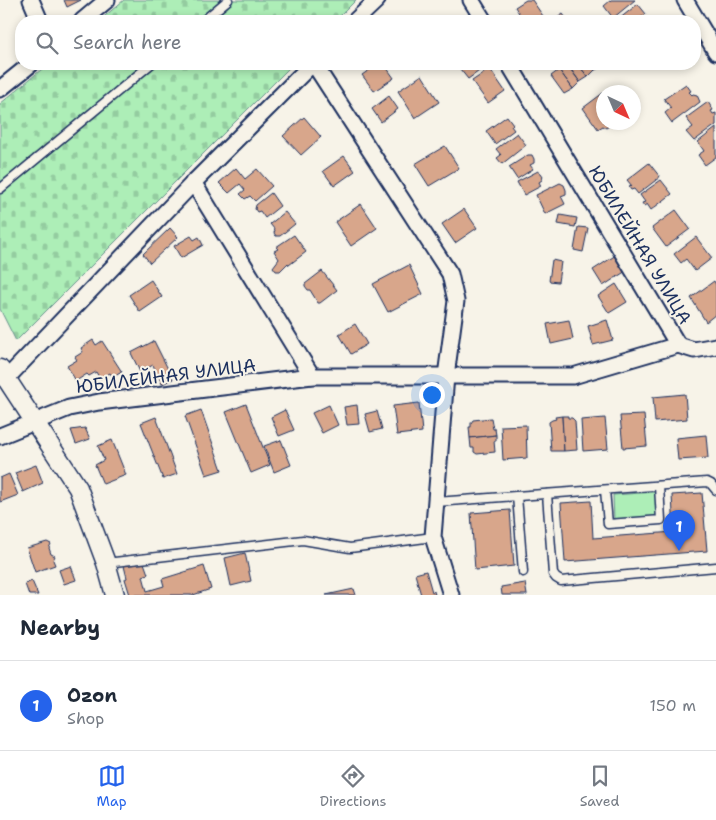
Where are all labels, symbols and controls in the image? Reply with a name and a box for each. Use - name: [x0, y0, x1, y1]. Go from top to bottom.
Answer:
- search box: [15, 15, 701, 70]
- icon: search: [33, 29, 61, 57]
- text: Search here: [73, 30, 182, 55]
- north arrow: [596, 85, 641, 130]
- street label: ЮБИЛЕЙНАЯ УЛИЦА: [583, 161, 697, 329]
- street label: ЮБИЛЕЙНАЯ УЛИЦА: [75, 353, 257, 399]
- your location: [419, 382, 445, 408]
- pin: 1: [663, 510, 695, 551]
- text: Nearby: [20, 614, 100, 642]
- text: Ozon: [67, 683, 117, 708]
- text: 1: [32, 695, 40, 716]
- text: 150 m: [649, 695, 696, 716]
- text: Shop: [67, 708, 104, 729]
- tab: Map: [97, 762, 127, 810]
- tab: Directions: [320, 762, 386, 810]
- tab: Saved: [580, 762, 619, 810]

